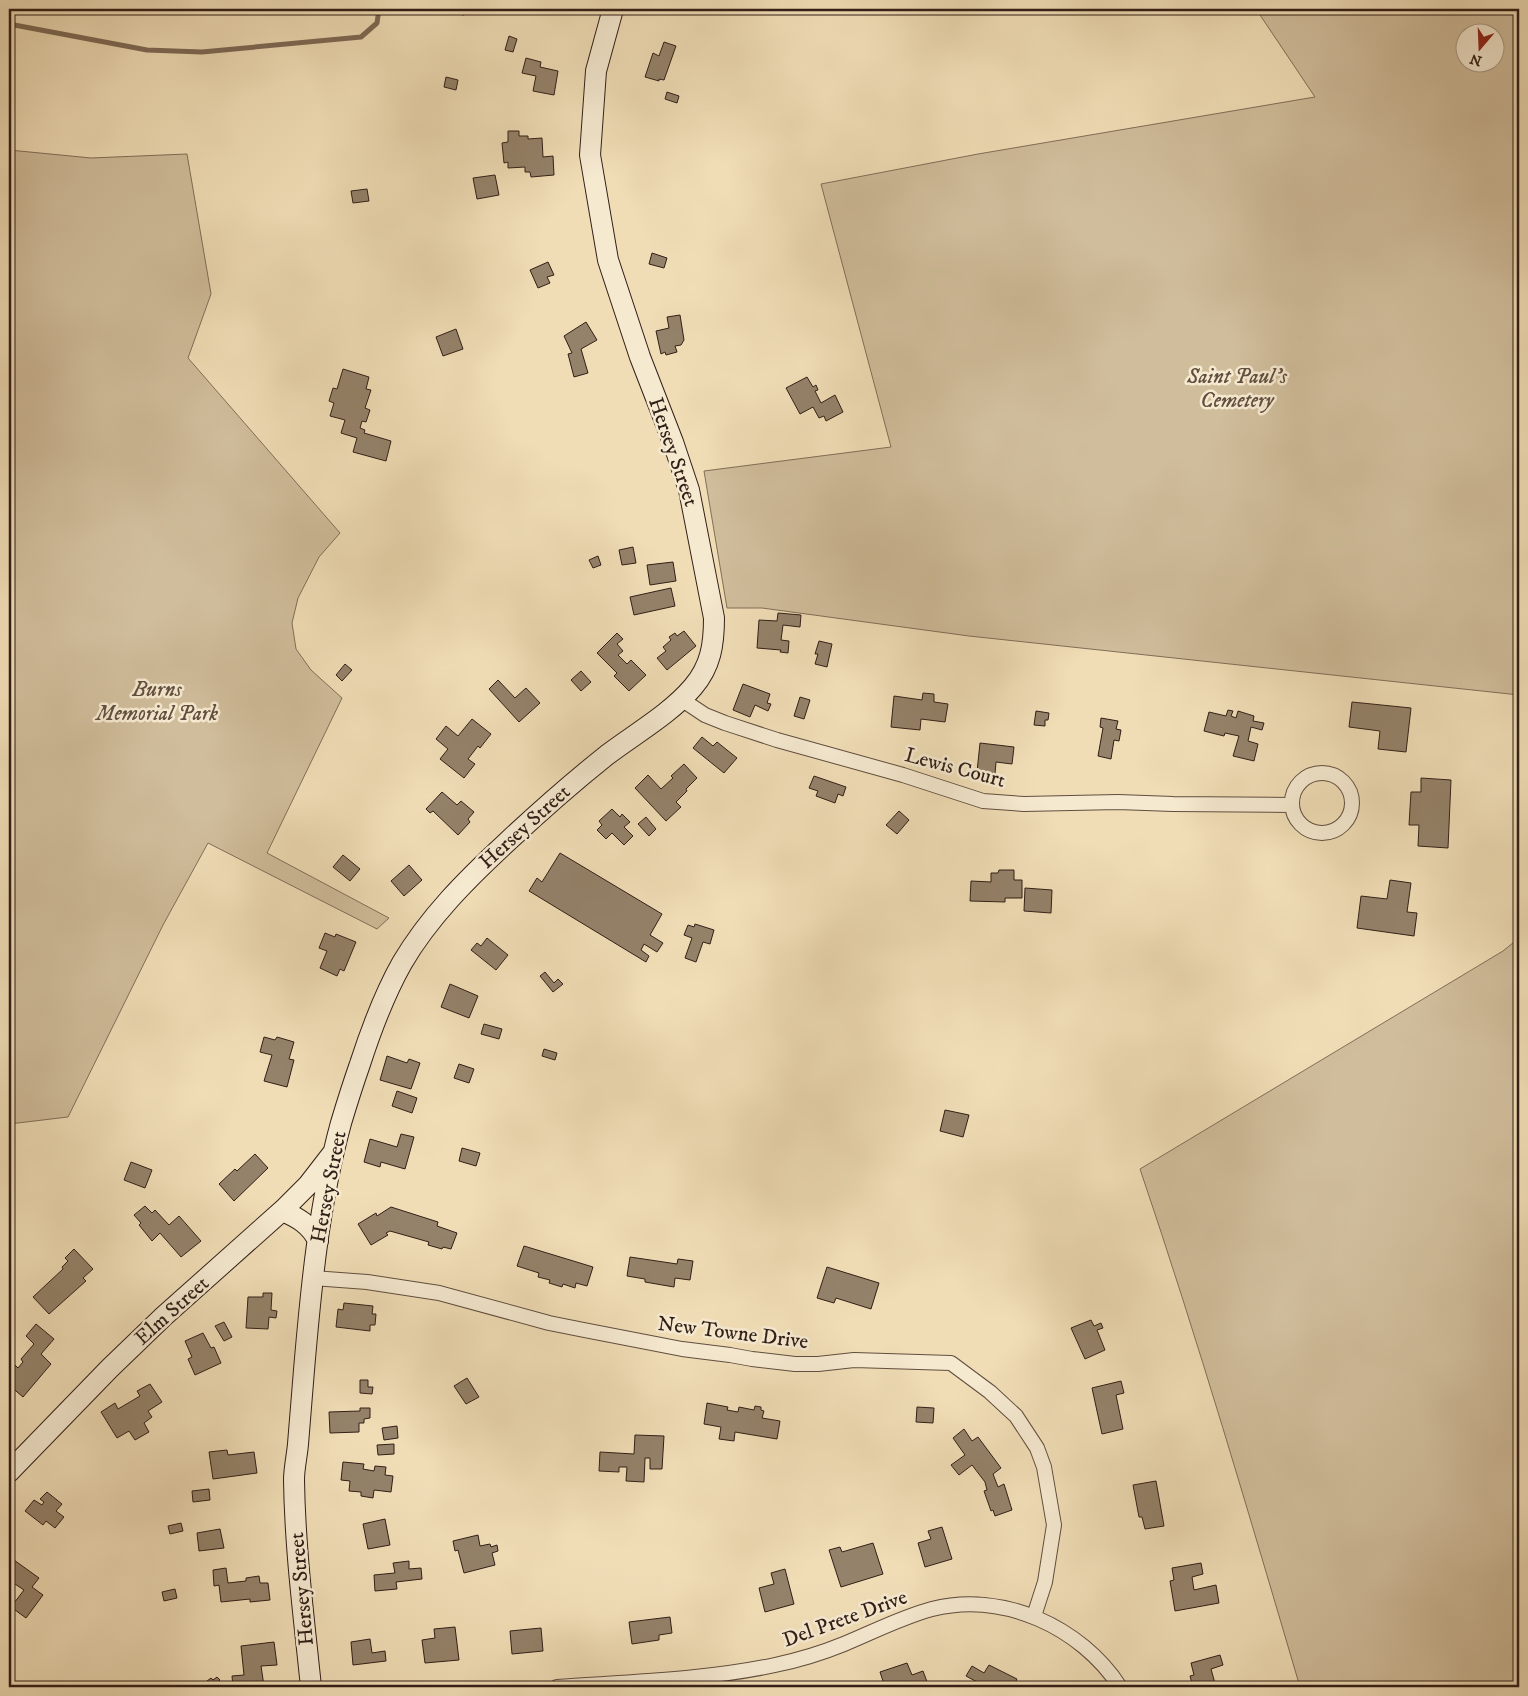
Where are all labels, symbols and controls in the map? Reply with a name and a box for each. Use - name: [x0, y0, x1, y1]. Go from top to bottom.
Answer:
- north arrow: [1456, 22, 1506, 72]
- text: N: [1467, 49, 1484, 70]
- park label: Saint Paul's Cemetery: [1186, 364, 1288, 414]
- street label: Hersey Street: [642, 394, 704, 510]
- park label: Burns Memorial Park: [94, 677, 218, 727]
- street label: Lewis Court: [902, 742, 1008, 794]
- street label: Hersey Street: [474, 779, 576, 875]
- street label: Hersey Street: [305, 1128, 353, 1245]
- street label: Elm Street: [129, 1271, 215, 1351]
- street label: New Towne Drive: [656, 1311, 810, 1355]
- street label: Hersey Street: [284, 1531, 320, 1647]
- street label: Del Prete Drive: [779, 1584, 911, 1654]

